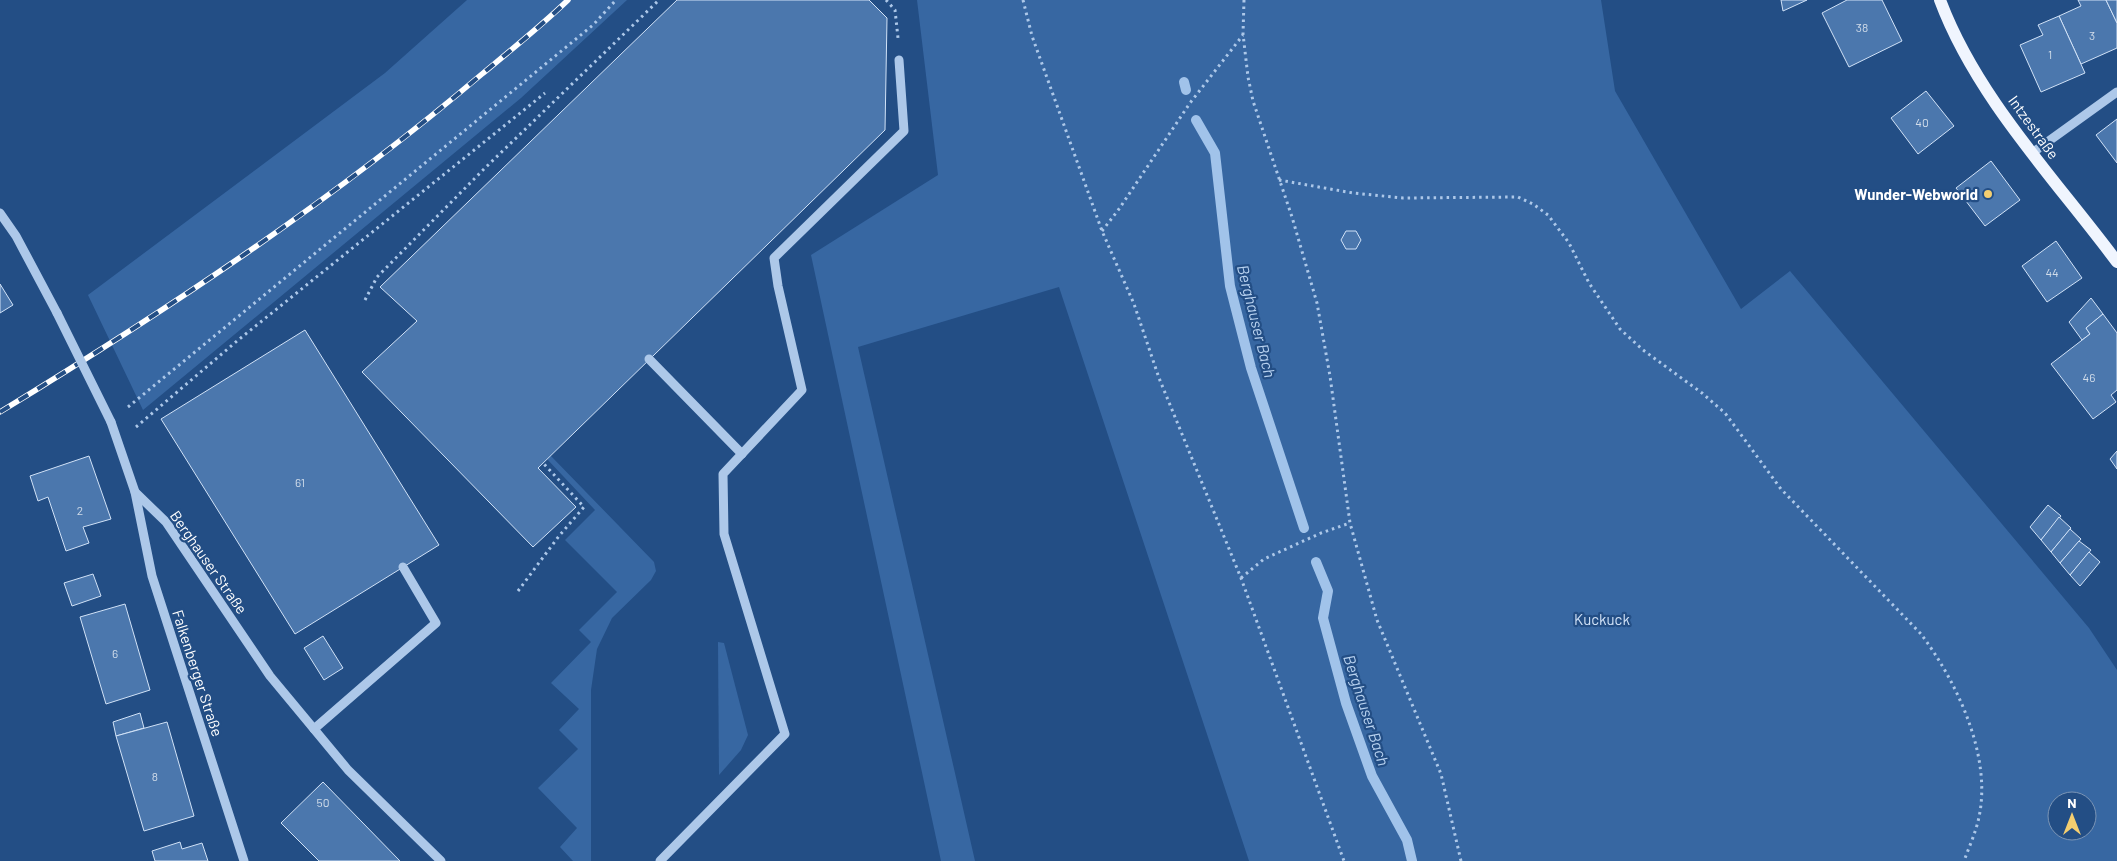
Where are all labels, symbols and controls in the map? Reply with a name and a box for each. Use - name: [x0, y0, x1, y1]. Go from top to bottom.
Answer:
- house number: 38: [1856, 20, 1868, 34]
- house number: 3: [2089, 28, 2095, 42]
- house number: 1: [2048, 47, 2052, 61]
- street label: Intzestraße: [2005, 92, 2063, 162]
- house number: 40: [1915, 115, 1929, 129]
- place label: Wunder-Webworld: [1854, 185, 1978, 203]
- marker: Wunder-Webworld: [1982, 188, 1994, 200]
- water label: Berghauser Bach: [1234, 263, 1280, 379]
- house number: 44: [2045, 265, 2059, 279]
- house number: 46: [2083, 370, 2095, 384]
- house number: 61: [295, 475, 305, 489]
- house number: 2: [77, 503, 83, 517]
- street label: Berghauser Straße: [167, 507, 251, 617]
- street label: Falkenberger Straße: [169, 607, 227, 739]
- park label: Kuckuck: [1574, 610, 1630, 628]
- house number: 6: [112, 646, 118, 660]
- water label: Berghauser Bach: [1340, 652, 1394, 768]
- house number: 8: [152, 769, 158, 783]
- north arrow: [2047, 791, 2097, 841]
- text: N: [2067, 794, 2077, 811]
- house number: 50: [317, 795, 329, 809]

